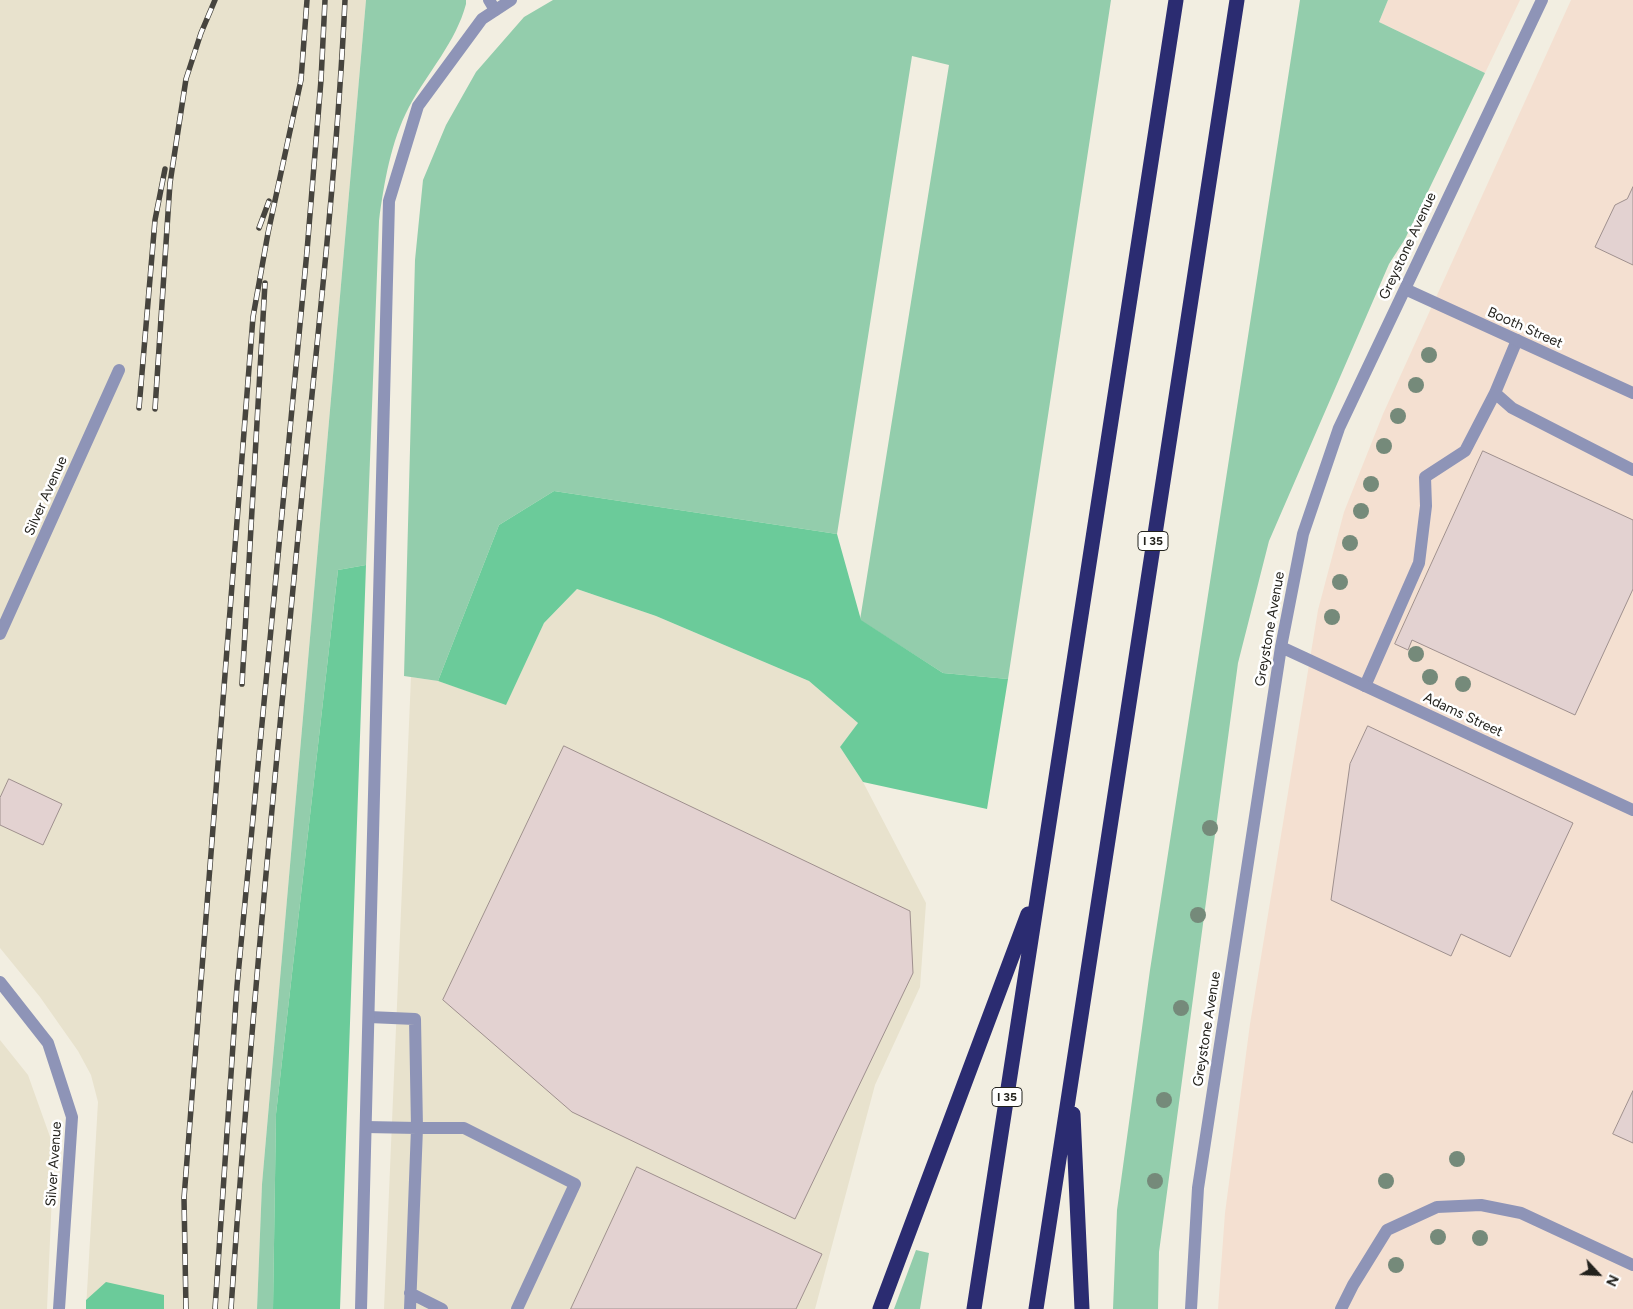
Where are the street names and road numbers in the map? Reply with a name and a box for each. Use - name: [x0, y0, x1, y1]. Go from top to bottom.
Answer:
- street label: Greystone Avenue: [1376, 190, 1440, 302]
- street label: Booth Street: [1485, 304, 1565, 352]
- street label: Silver Avenue: [21, 454, 71, 538]
- road number: I 35: [1138, 532, 1168, 550]
- street label: Greystone Avenue: [1252, 570, 1288, 688]
- street label: Adams Street: [1421, 689, 1505, 741]
- street label: Greystone Avenue: [1190, 970, 1224, 1088]
- road number: I 35: [992, 1088, 1022, 1106]
- street label: Silver Avenue: [43, 1121, 65, 1207]

